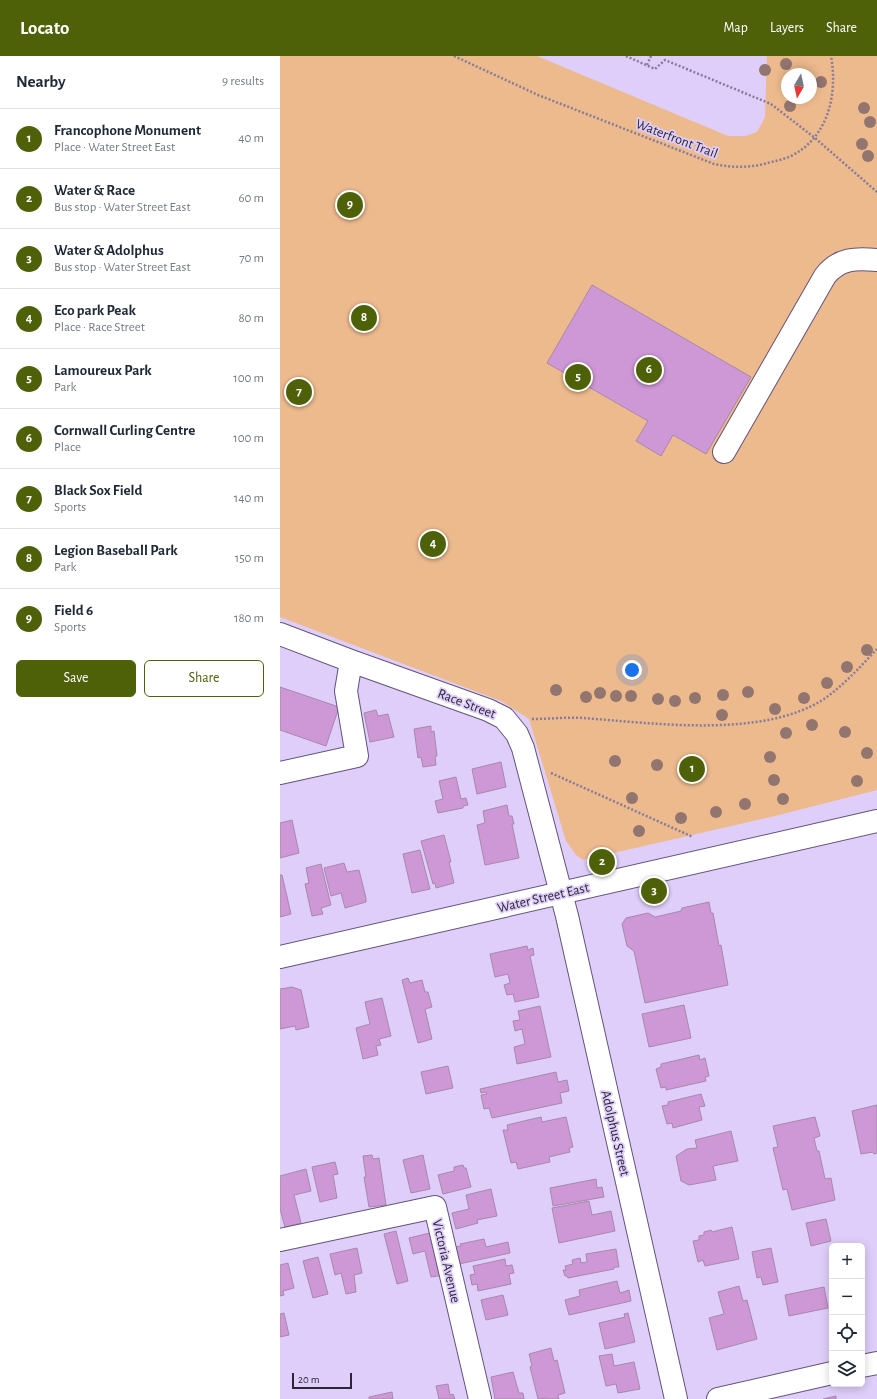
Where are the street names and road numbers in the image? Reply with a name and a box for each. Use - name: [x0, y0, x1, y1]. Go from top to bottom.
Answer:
- street label: Waterfront Trail: [634, 117, 720, 161]
- street label: Race Street: [436, 686, 498, 722]
- street label: Water Street East: [496, 881, 591, 915]
- street label: Adolphus Street: [598, 1089, 632, 1178]
- street label: Victoria Avenue: [430, 1218, 462, 1304]

